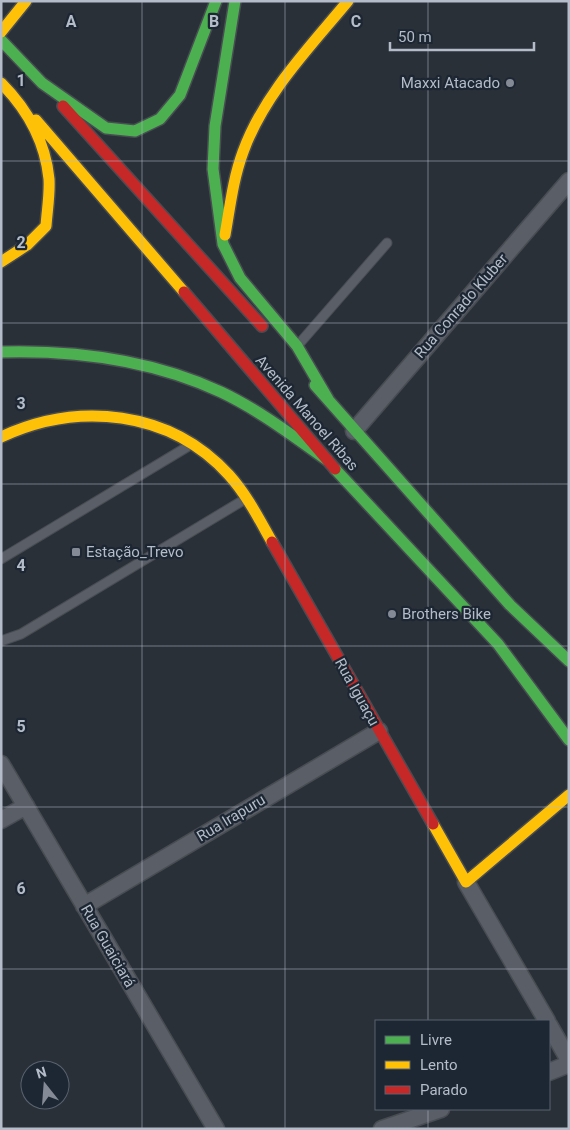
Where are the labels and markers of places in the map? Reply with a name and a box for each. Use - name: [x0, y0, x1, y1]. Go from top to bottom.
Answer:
- place label: Maxxi Atacado: [401, 74, 500, 92]
- marker: Maxxi Atacado: [504, 77, 516, 89]
- place label: Estação_Trevo: [86, 543, 184, 561]
- marker: Estação_Trevo: [70, 546, 82, 558]
- place label: Brothers Bike: [402, 605, 491, 623]
- marker: Brothers Bike: [386, 608, 398, 620]

